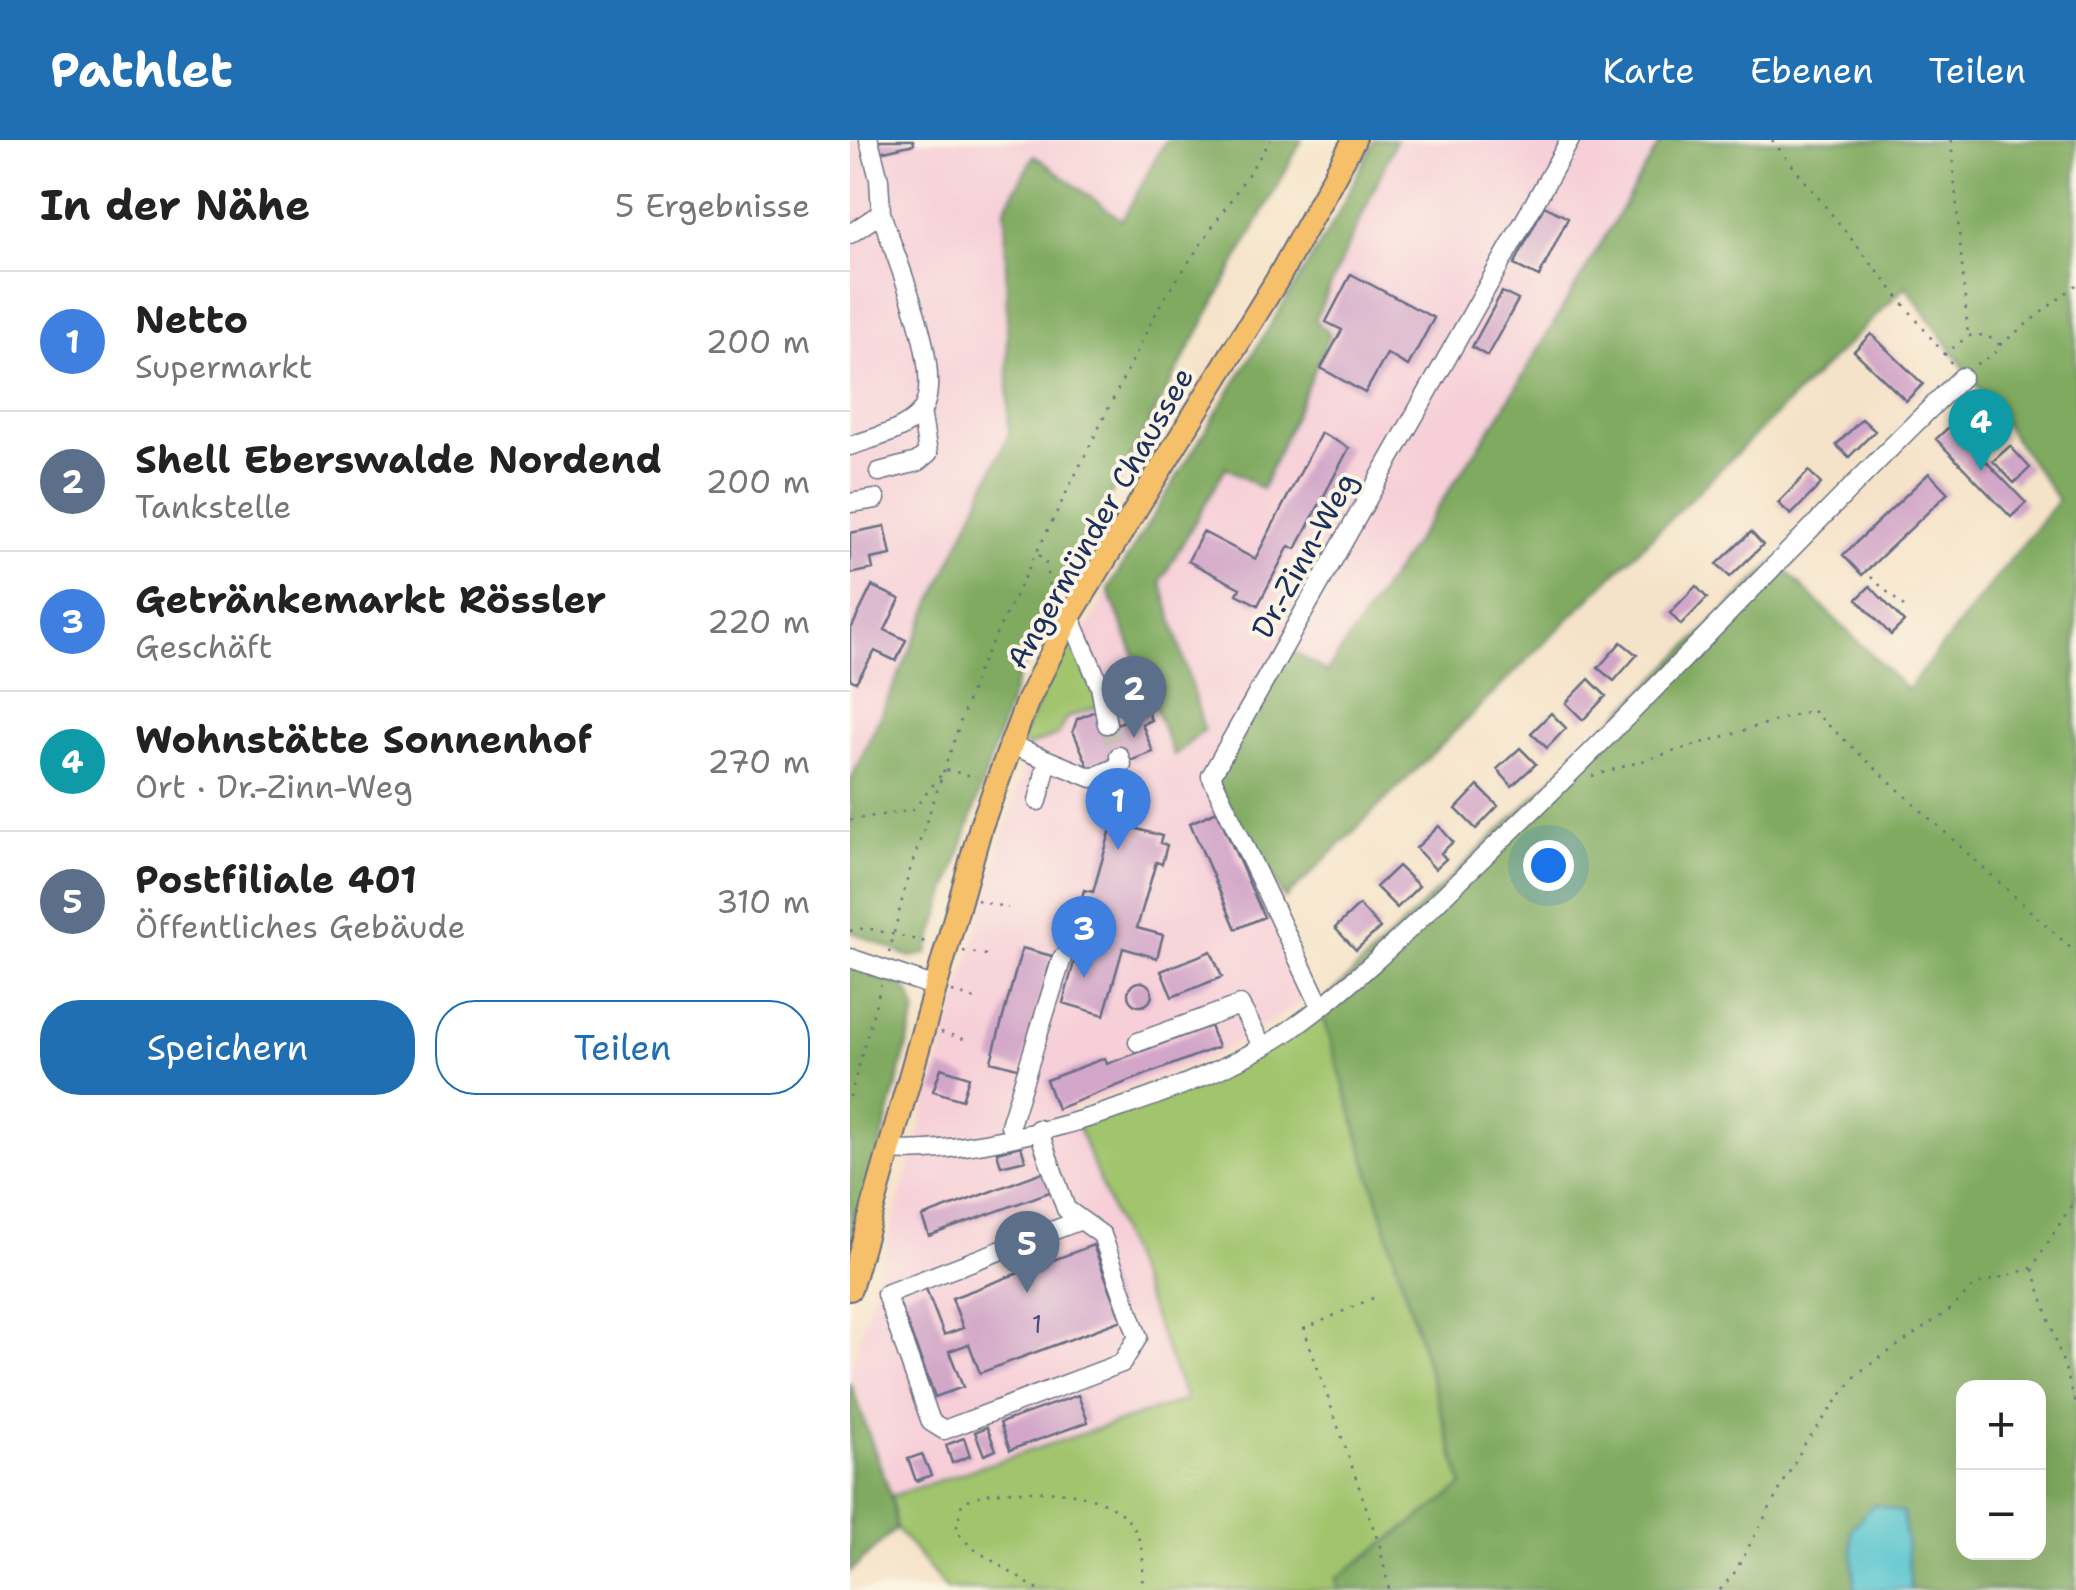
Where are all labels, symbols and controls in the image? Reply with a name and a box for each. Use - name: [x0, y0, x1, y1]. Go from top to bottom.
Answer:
- text: Pathlet: [50, 38, 233, 102]
- text: Karte: [1602, 47, 1695, 94]
- text: Ebenen: [1750, 47, 1874, 94]
- text: Teilen: [1929, 47, 2026, 94]
- text: In der Nähe: [40, 177, 310, 233]
- text: 5 Ergebnisse: [615, 184, 810, 227]
- text: Netto: [135, 294, 248, 345]
- text: 1: [65, 320, 80, 363]
- text: 200 m: [706, 320, 810, 363]
- text: Supermarkt: [135, 345, 312, 388]
- street label: Angermünder Chaussee: [997, 360, 1203, 676]
- pin: 4: [1948, 388, 2014, 471]
- text: Shell Eberswalde Nordend: [135, 434, 662, 485]
- text: 2: [61, 460, 84, 503]
- text: 200 m: [706, 460, 810, 503]
- street label: Dr.-Zinn-Weg: [1242, 465, 1366, 645]
- text: Tankstelle: [135, 485, 291, 528]
- text: Getränkemarkt Rössler: [135, 574, 606, 625]
- text: 3: [61, 600, 84, 643]
- text: 220 m: [707, 600, 810, 643]
- text: Geschäft: [135, 625, 272, 668]
- pin: 2: [1102, 656, 1166, 738]
- text: Wohnstätte Sonnenhof: [135, 714, 592, 765]
- text: 4: [61, 740, 84, 783]
- text: 270 m: [707, 740, 810, 783]
- text: Ort · Dr.-Zinn-Weg: [135, 765, 413, 808]
- pin: 1: [1086, 768, 1150, 850]
- your location: [1523, 840, 1574, 891]
- text: Postfiliale 401: [135, 854, 417, 905]
- text: 5: [62, 880, 83, 923]
- text: 310 m: [716, 880, 810, 923]
- pin: 3: [1052, 896, 1116, 978]
- text: Öffentliches Gebäude: [135, 905, 466, 948]
- button: Speichern: [40, 1000, 415, 1095]
- button: Teilen: [435, 1000, 810, 1095]
- pin: 5: [994, 1210, 1060, 1293]
- house number: 1: [1032, 1307, 1042, 1341]
- map controls: [1956, 1380, 2046, 1560]
- button: +: [1956, 1380, 2046, 1470]
- button: −: [1956, 1470, 2046, 1560]

